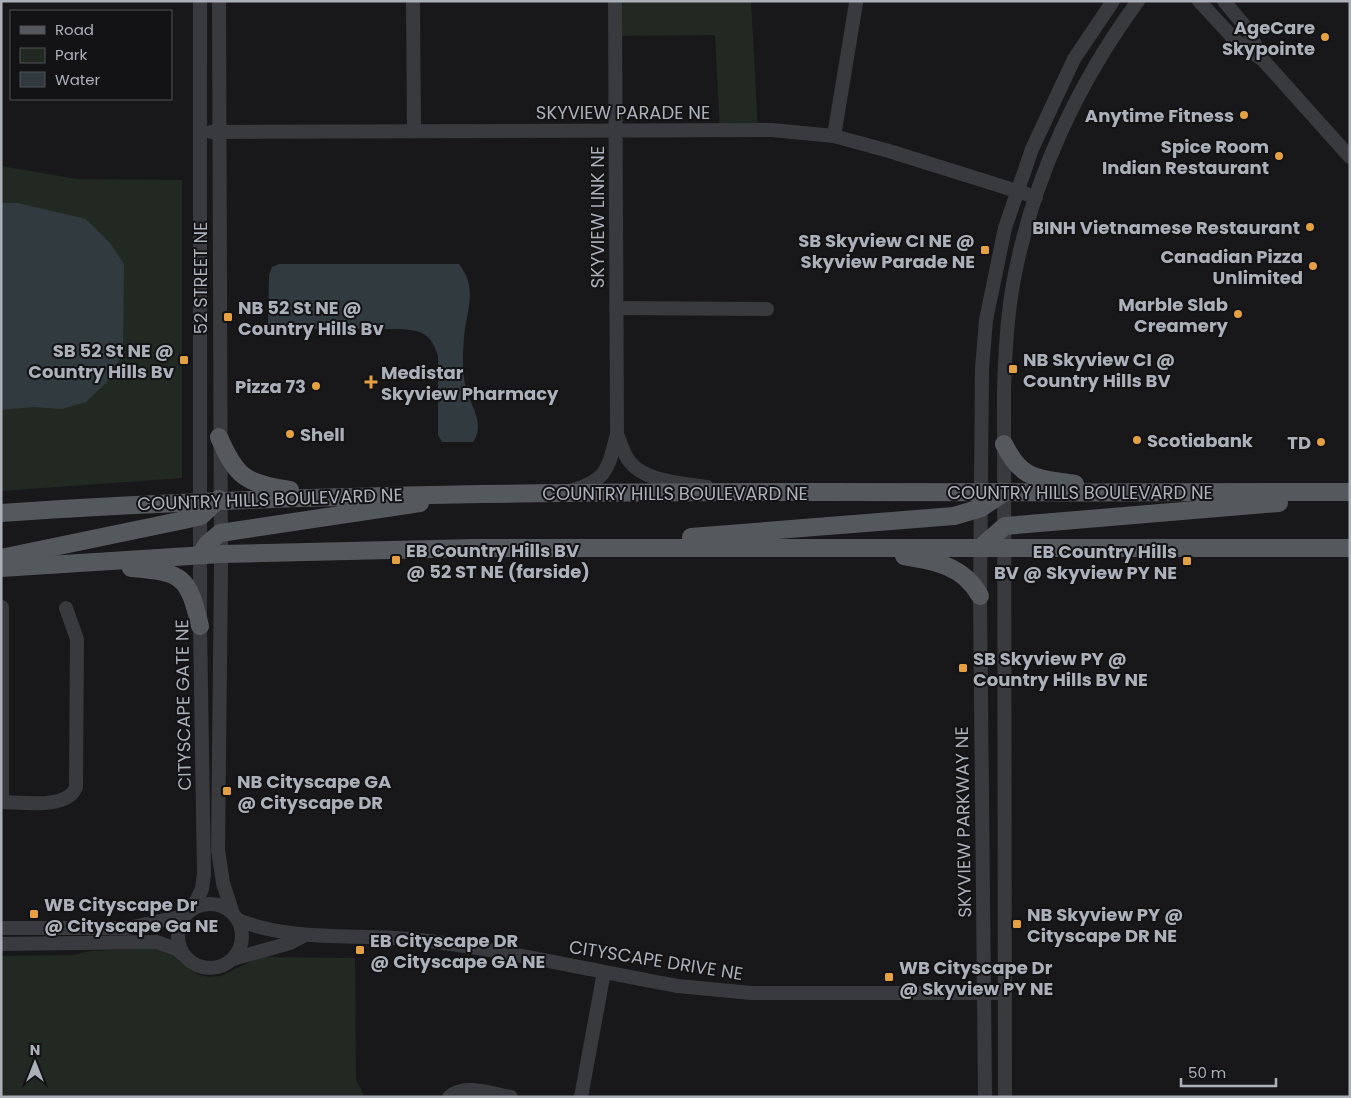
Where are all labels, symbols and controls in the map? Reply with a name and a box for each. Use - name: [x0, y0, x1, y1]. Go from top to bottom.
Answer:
- legend: [10, 10, 172, 100]
- place label: AgeCare Skypointe: [1222, 15, 1315, 61]
- text: Road: [55, 19, 94, 40]
- marker: AgeCare Skypointe: [1319, 31, 1331, 43]
- text: Park: [55, 44, 87, 65]
- text: Water: [55, 69, 101, 90]
- street label: SKYVIEW PARADE NE: [536, 100, 710, 125]
- place label: Anytime Fitness: [1085, 103, 1234, 128]
- marker: Anytime Fitness: [1238, 109, 1250, 121]
- place label: Spice Room Indian Restaurant: [1102, 134, 1269, 180]
- street label: SKYVIEW LINK NE: [585, 146, 610, 288]
- marker: Spice Room Indian Restaurant: [1273, 150, 1285, 162]
- place label: BINH Vietnamese Restaurant: [1032, 215, 1300, 240]
- marker: BINH Vietnamese Restaurant: [1304, 221, 1316, 233]
- street label: 52 STREET NE: [188, 222, 213, 334]
- place label: SB Skyview CI NE @ Skyview Parade NE: [798, 228, 975, 274]
- marker: SB Skyview CI NE @ Skyview Parade NE: [979, 244, 991, 256]
- place label: Canadian Pizza Unlimited: [1160, 244, 1303, 290]
- marker: Canadian Pizza Unlimited: [1307, 260, 1319, 272]
- place label: Marble Slab Creamery: [1118, 292, 1229, 338]
- place label: NB 52 St NE @ Country Hills Bv: [238, 295, 384, 341]
- marker: Marble Slab Creamery: [1232, 308, 1244, 320]
- marker: NB 52 St NE @ Country Hills Bv: [222, 311, 234, 323]
- place label: SB 52 St NE @ Country Hills Bv: [28, 338, 175, 384]
- place label: NB Skyview CI @ Country Hills BV: [1023, 347, 1175, 393]
- marker: SB 52 St NE @ Country Hills Bv: [178, 354, 190, 366]
- place label: Medistar Skyview Pharmacy: [381, 360, 559, 406]
- marker: NB Skyview CI @ Country Hills BV: [1007, 363, 1019, 375]
- place label: Pizza 73: [235, 374, 306, 399]
- marker: Medistar Skyview Pharmacy: [365, 376, 377, 388]
- marker: Pizza 73: [310, 380, 322, 392]
- place label: Shell: [300, 422, 345, 447]
- marker: Shell: [284, 428, 296, 440]
- place label: Scotiabank: [1147, 428, 1254, 453]
- place label: TD: [1287, 430, 1311, 455]
- marker: Scotiabank: [1131, 434, 1143, 446]
- marker: TD: [1315, 436, 1327, 448]
- street label: COUNTRY HILLS BOULEVARD NE: [947, 480, 1213, 505]
- street label: COUNTRY HILLS BOULEVARD NE: [542, 481, 808, 506]
- street label: COUNTRY HILLS BOULEVARD NE: [137, 482, 403, 516]
- place label: EB Country Hills BV @ 52 ST NE (farside): [406, 538, 590, 584]
- place label: EB Country Hills BV @ Skyview PY NE: [994, 539, 1177, 585]
- marker: EB Country Hills BV @ 52 ST NE (farside): [390, 554, 402, 566]
- marker: EB Country Hills BV @ Skyview PY NE: [1181, 555, 1193, 567]
- street label: CITYSCAPE GATE NE: [169, 619, 197, 791]
- place label: SB Skyview PY @ Country Hills BV NE: [973, 646, 1148, 692]
- marker: SB Skyview PY @ Country Hills BV NE: [957, 662, 969, 674]
- street label: SKYVIEW PARKWAY NE: [949, 726, 977, 918]
- place label: NB Cityscape GA @ Cityscape DR: [237, 769, 391, 815]
- marker: NB Cityscape GA @ Cityscape DR: [221, 785, 233, 797]
- place label: WB Cityscape Dr @ Cityscape Ga NE: [44, 892, 218, 938]
- place label: NB Skyview PY @ Cityscape DR NE: [1027, 902, 1183, 948]
- marker: WB Cityscape Dr @ Cityscape Ga NE: [28, 908, 40, 920]
- marker: NB Skyview PY @ Cityscape DR NE: [1011, 918, 1023, 930]
- place label: EB Cityscape DR @ Cityscape GA NE: [370, 928, 545, 974]
- street label: CITYSCAPE DRIVE NE: [567, 934, 745, 986]
- marker: EB Cityscape DR @ Cityscape GA NE: [354, 944, 366, 956]
- place label: WB Cityscape Dr @ Skyview PY NE: [899, 955, 1053, 1001]
- marker: WB Cityscape Dr @ Skyview PY NE: [883, 971, 895, 983]
- north arrow: [10, 1038, 60, 1088]
- text: N: [30, 1040, 40, 1060]
- scale bar: [1181, 1056, 1276, 1088]
- text: 50 m: [1188, 1062, 1226, 1083]

